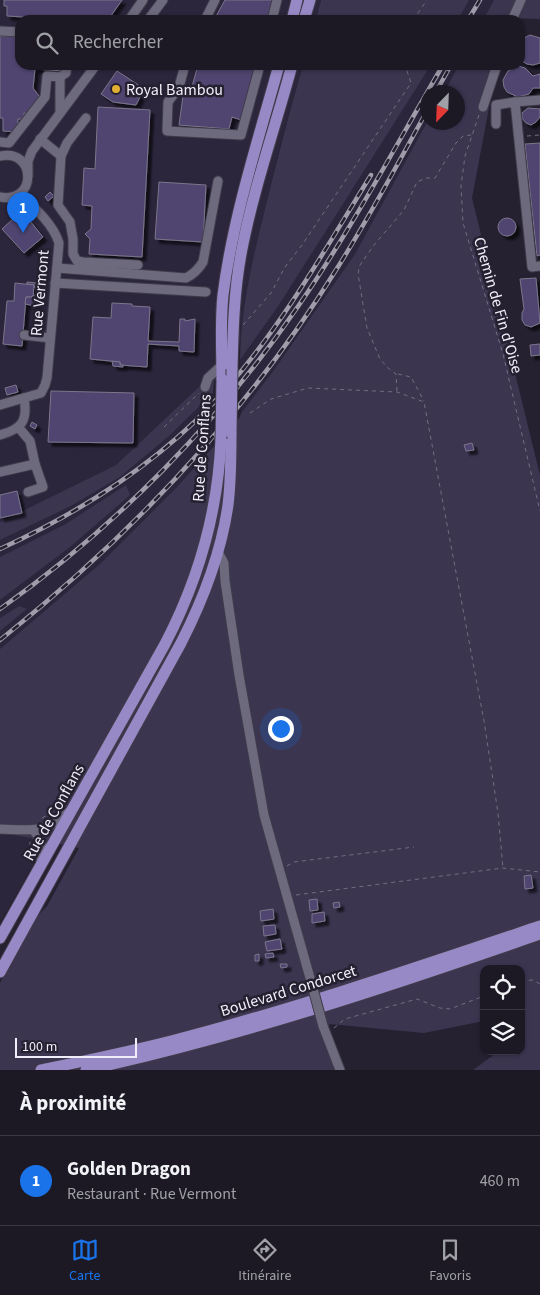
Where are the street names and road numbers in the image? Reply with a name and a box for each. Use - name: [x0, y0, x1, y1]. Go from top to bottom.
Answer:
- street label: Chemin de Fin d'Oise: [468, 235, 528, 376]
- street label: Rue Vermont: [25, 248, 55, 337]
- street label: Rue de Conflans: [187, 393, 217, 503]
- street label: Rue de Conflans: [18, 760, 90, 865]
- street label: Boulevard Condorcet: [218, 960, 360, 1022]

